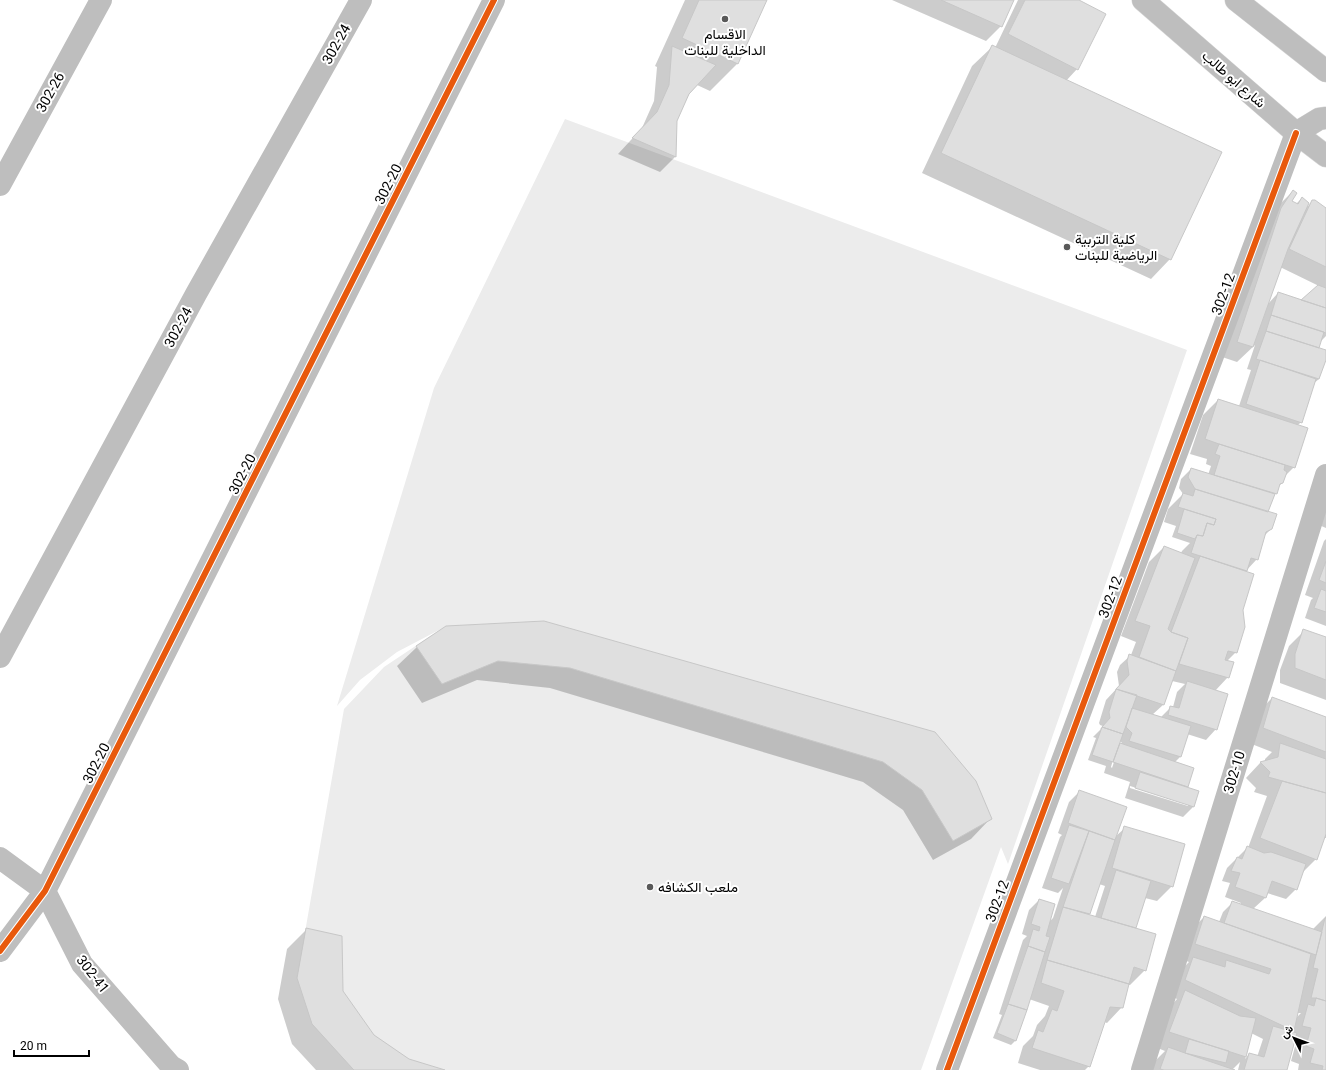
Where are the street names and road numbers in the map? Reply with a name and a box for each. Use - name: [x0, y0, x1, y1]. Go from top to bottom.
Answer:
- street label: 302-24: [319, 21, 354, 67]
- street label: شارع ابو طالب: [1197, 47, 1269, 113]
- street label: 302-26: [33, 69, 68, 115]
- street label: 302-20: [371, 161, 405, 207]
- street label: 302-12: [1208, 271, 1238, 317]
- street label: 302-24: [161, 304, 195, 350]
- street label: 302-20: [225, 451, 259, 497]
- street label: 302-12: [1095, 574, 1125, 620]
- street label: 302-20: [79, 740, 113, 786]
- street label: 302-10: [1220, 749, 1248, 795]
- street label: 302-12: [982, 878, 1012, 924]
- street label: 302-41: [73, 952, 113, 996]

